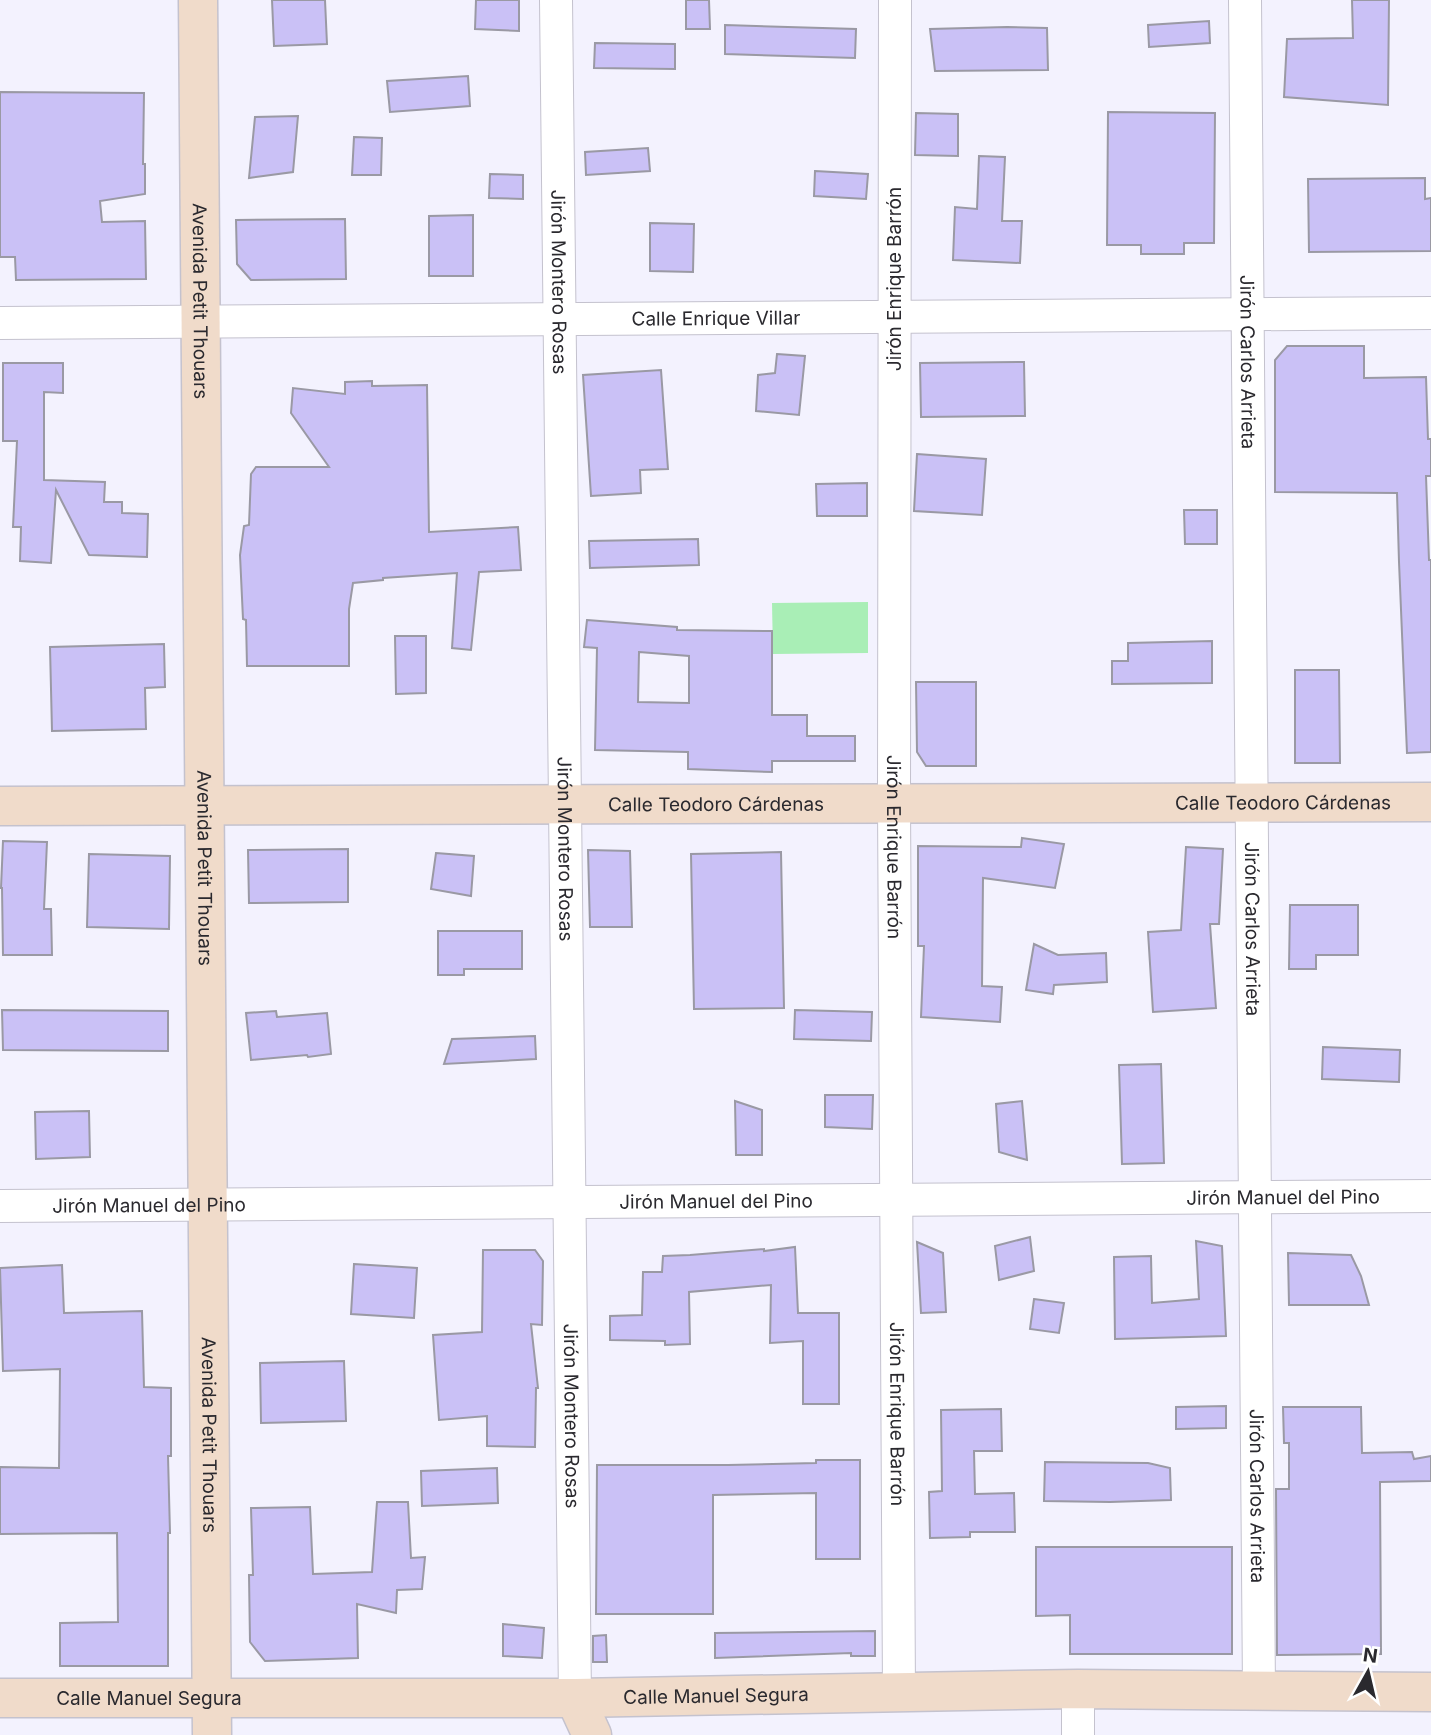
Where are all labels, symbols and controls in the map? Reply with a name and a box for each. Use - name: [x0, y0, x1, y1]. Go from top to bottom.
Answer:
- street label: Jirón Enrique Barrón: [883, 187, 906, 371]
- street label: Jirón Montero Rosas: [547, 189, 572, 375]
- street label: Avenida Petit Thouars: [188, 203, 213, 399]
- street label: Jirón Carlos Arrieta: [1236, 275, 1260, 449]
- street label: Calle Enrique Villar: [631, 306, 801, 330]
- street label: Jirón Enrique Barrón: [882, 755, 906, 939]
- street label: Jirón Montero Rosas: [553, 756, 578, 942]
- street label: Avenida Petit Thouars: [193, 770, 217, 966]
- street label: Calle Teodoro Cárdenas: [1175, 791, 1391, 814]
- street label: Calle Teodoro Cárdenas: [608, 792, 824, 816]
- street label: Jirón Carlos Arrieta: [1240, 842, 1265, 1016]
- street label: Jirón Manuel del Pino: [1186, 1185, 1380, 1209]
- street label: Jirón Manuel del Pino: [619, 1189, 813, 1213]
- street label: Jirón Manuel del Pino: [52, 1193, 246, 1217]
- street label: Jirón Enrique Barrón: [885, 1322, 909, 1506]
- street label: Jirón Montero Rosas: [559, 1323, 584, 1508]
- street label: Avenida Petit Thouars: [197, 1337, 222, 1533]
- street label: Jirón Carlos Arrieta: [1245, 1409, 1270, 1583]
- north arrow: [1333, 1637, 1403, 1707]
- text: N: [1362, 1643, 1379, 1668]
- street label: Calle Manuel Segura: [623, 1682, 809, 1709]
- street label: Calle Manuel Segura: [56, 1687, 242, 1710]

